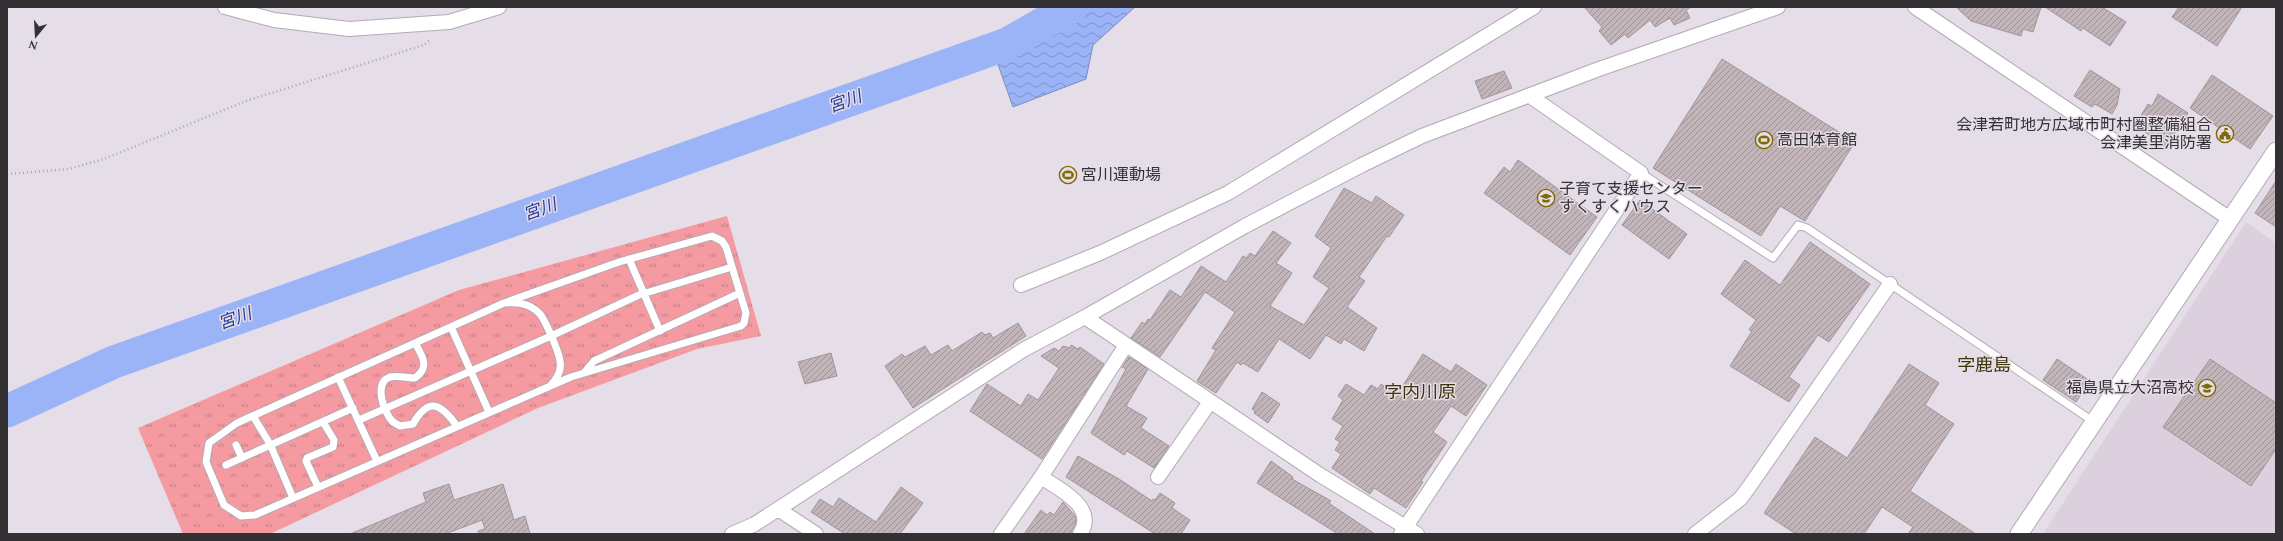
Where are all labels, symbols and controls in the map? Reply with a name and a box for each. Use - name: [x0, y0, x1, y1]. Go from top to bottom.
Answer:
- north arrow: [16, 16, 56, 56]
- text: N: [26, 36, 40, 55]
- water label: 宮川: [825, 83, 867, 120]
- place label: 会津若町地方広域市町村圏整備組合 会津美里消防署: [1956, 113, 2212, 155]
- public building icon: 会津若町地方広域市町村圏整備組合 会津美里消防署: [2215, 124, 2235, 144]
- place label: 高田体育館: [1777, 128, 1857, 152]
- sports icon: 高田体育館: [1754, 130, 1774, 150]
- place label: 宮川運動場: [1081, 163, 1161, 187]
- sports icon: 宮川運動場: [1058, 165, 1078, 185]
- place label: 子育て支援センター すくすくハウス: [1559, 177, 1703, 219]
- school or university icon: 子育て支援センター すくすくハウス: [1536, 188, 1556, 208]
- water label: 宮川: [520, 191, 562, 228]
- water label: 宮川: [215, 300, 257, 337]
- district label: 字鹿島: [1957, 352, 2011, 379]
- place label: 福島県立大沼高校: [2066, 376, 2194, 400]
- school or university icon: 福島県立大沼高校: [2197, 378, 2217, 398]
- district label: 字内川原: [1384, 379, 1456, 406]

